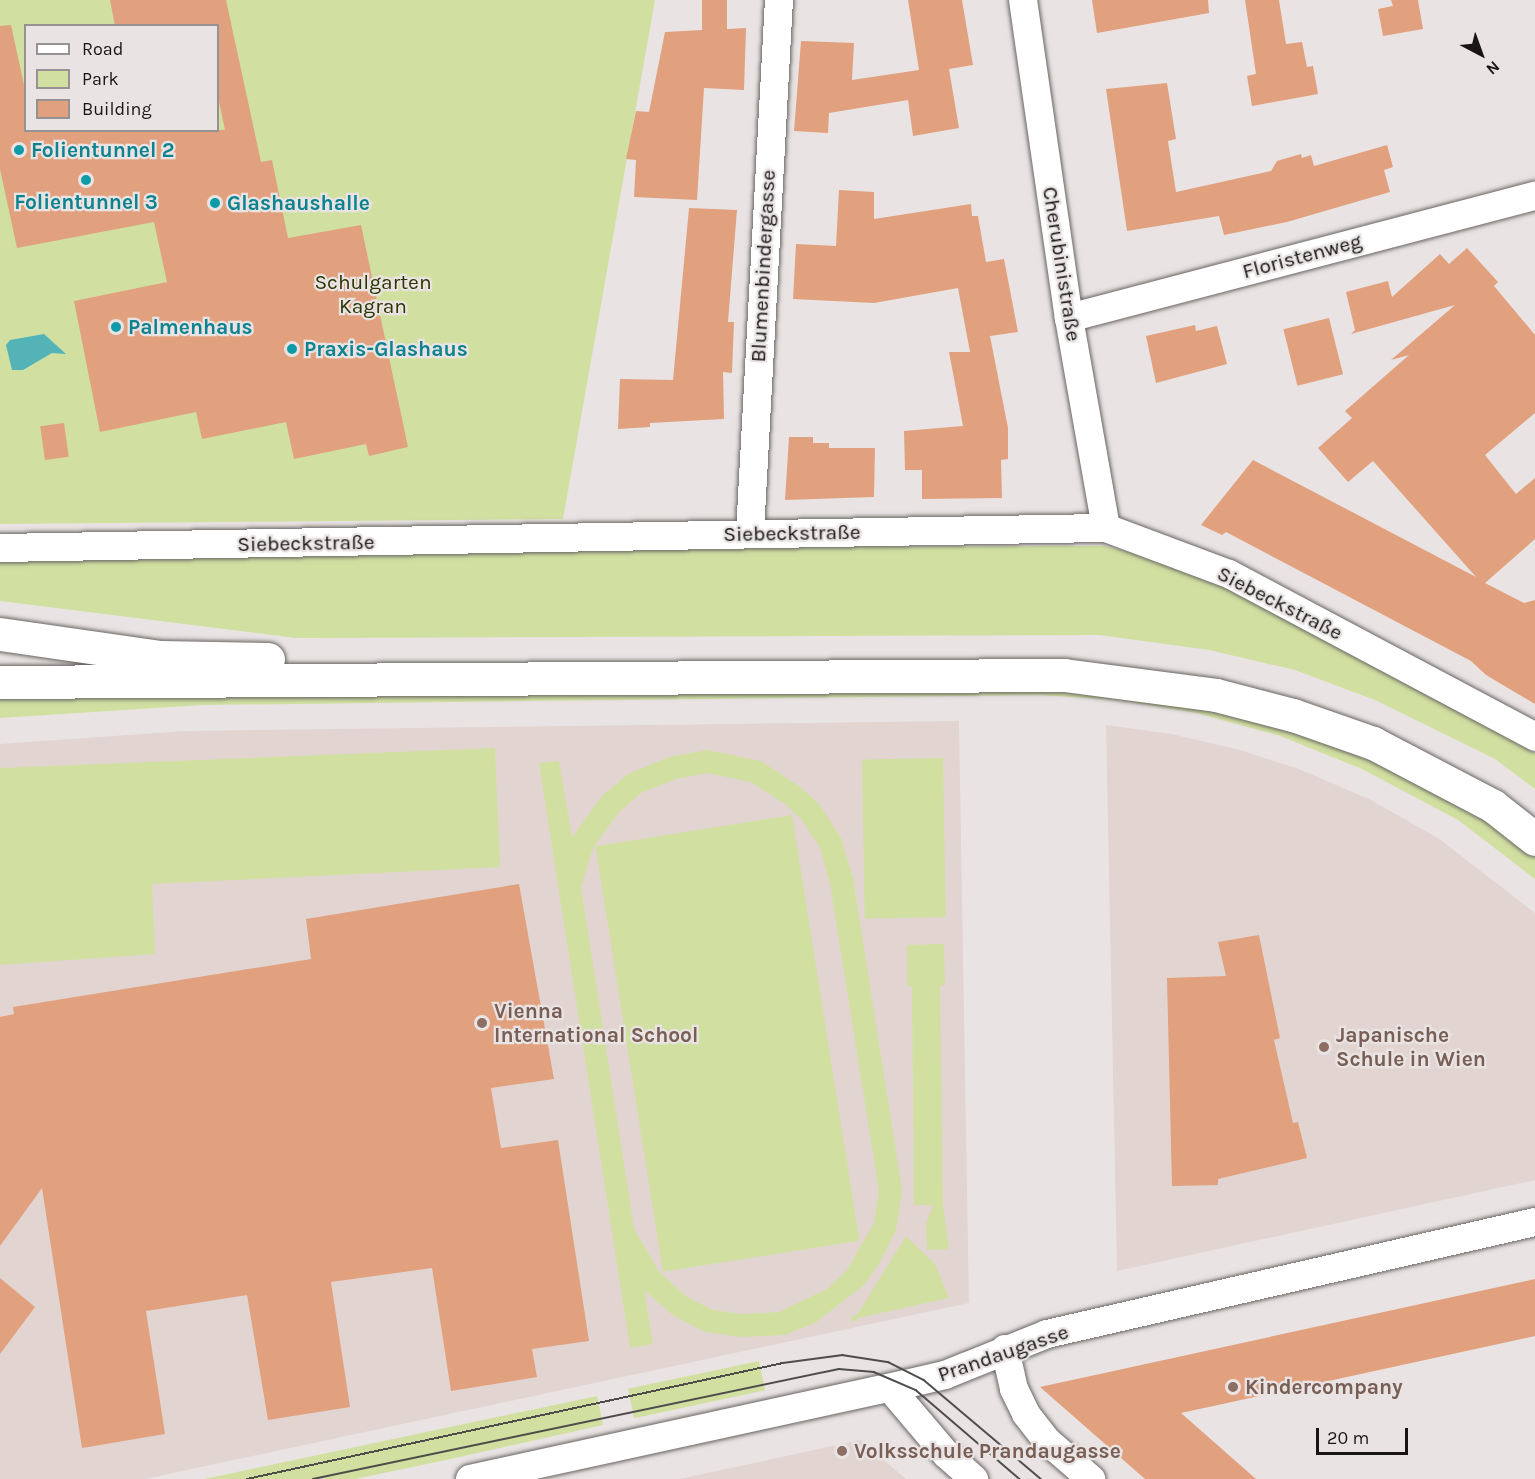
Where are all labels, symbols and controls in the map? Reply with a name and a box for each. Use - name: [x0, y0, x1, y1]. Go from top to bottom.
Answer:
- legend: [24, 24, 219, 132]
- north arrow: [1451, 24, 1511, 84]
- text: Road: [82, 38, 123, 60]
- text: N: [1483, 57, 1504, 79]
- text: Park: [82, 68, 119, 90]
- text: Building: [82, 98, 152, 120]
- place label: Folientunnel 2: [31, 137, 174, 163]
- marker: Folientunnel 2: [12, 143, 26, 157]
- street label: Blumenbindergasse: [745, 169, 781, 363]
- marker: Folientunnel 3: [79, 173, 93, 187]
- street label: Cherubinistraße: [1037, 185, 1087, 343]
- place label: Folientunnel 3: [14, 189, 158, 215]
- place label: Glashaushalle: [227, 190, 370, 216]
- marker: Glashaushalle: [208, 196, 222, 210]
- street label: Floristenweg: [1240, 228, 1364, 284]
- park label: Schulgarten Kagran: [314, 269, 432, 319]
- place label: Palmenhaus: [128, 314, 253, 340]
- marker: Palmenhaus: [109, 320, 123, 334]
- place label: Praxis-Glashaus: [304, 336, 468, 362]
- marker: Praxis-Glashaus: [285, 342, 299, 356]
- street label: Siebeckstraße: [723, 519, 861, 547]
- street label: Siebeckstraße: [237, 529, 375, 557]
- street label: Siebeckstraße: [1213, 561, 1347, 645]
- place label: Vienna International School: [494, 998, 698, 1048]
- marker: Vienna International School: [475, 1016, 489, 1030]
- place label: Japanische Schule in Wien: [1336, 1022, 1486, 1072]
- marker: Japanische Schule in Wien: [1317, 1040, 1331, 1054]
- street label: Prandaugasse: [934, 1319, 1072, 1387]
- place label: Kindercompany: [1245, 1374, 1403, 1400]
- marker: Kindercompany: [1226, 1380, 1240, 1394]
- scale bar: [1319, 1416, 1410, 1454]
- text: 20 m: [1327, 1427, 1369, 1449]
- place label: Volksschule Prandaugasse: [854, 1438, 1121, 1464]
- marker: Volksschule Prandaugasse: [835, 1444, 849, 1458]

